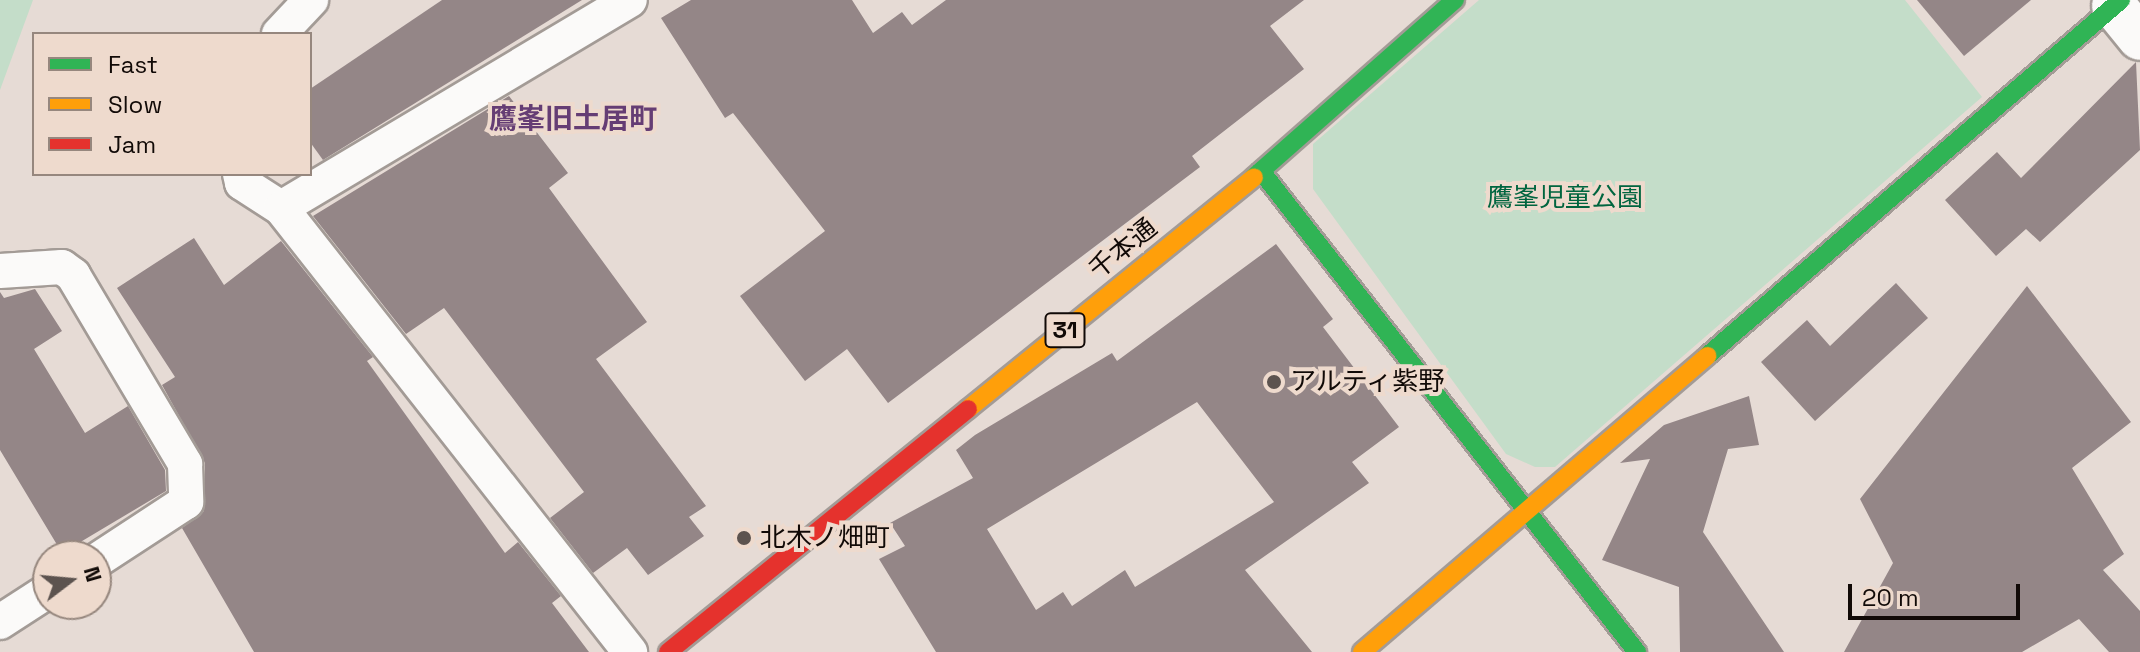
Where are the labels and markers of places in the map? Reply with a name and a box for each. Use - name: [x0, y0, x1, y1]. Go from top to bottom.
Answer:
- place label: アルティ紫野: [1290, 366, 1446, 398]
- marker: アルティ紫野: [1265, 373, 1283, 391]
- place label: 北木ノ畑町: [760, 522, 890, 554]
- marker: 北木ノ畑町: [735, 529, 753, 547]

